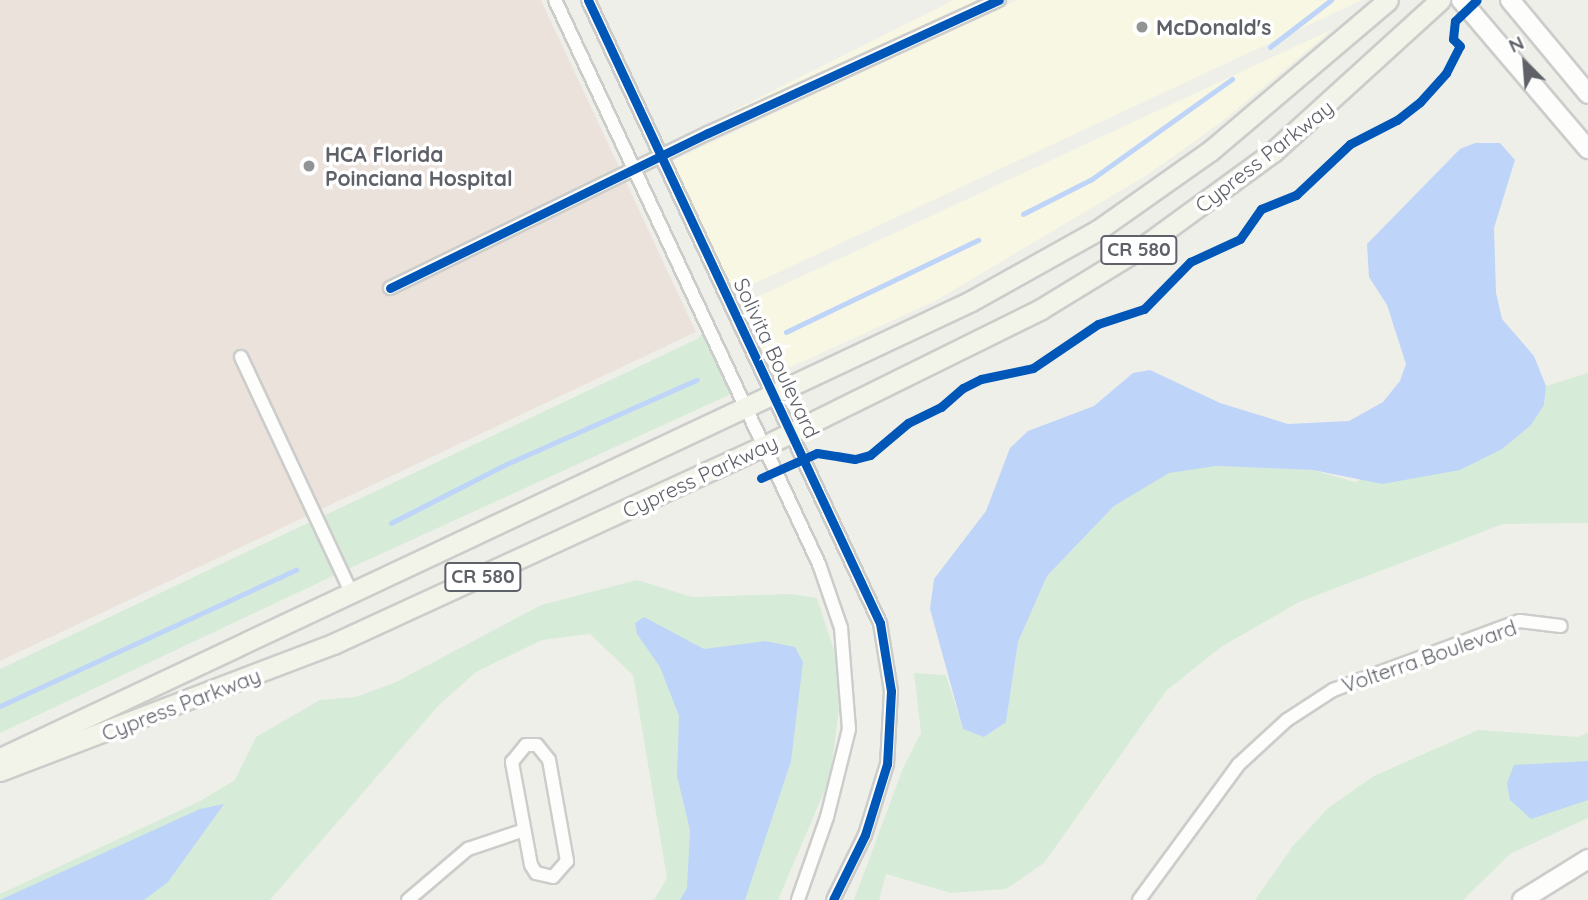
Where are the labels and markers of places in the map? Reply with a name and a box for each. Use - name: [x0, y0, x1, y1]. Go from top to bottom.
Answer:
- place label: McDonald's: [1156, 14, 1271, 40]
- marker: McDonald's: [1134, 19, 1150, 35]
- place label: HCA Florida Poinciana Hospital: [325, 141, 513, 191]
- marker: HCA Florida Poinciana Hospital: [299, 156, 319, 176]

